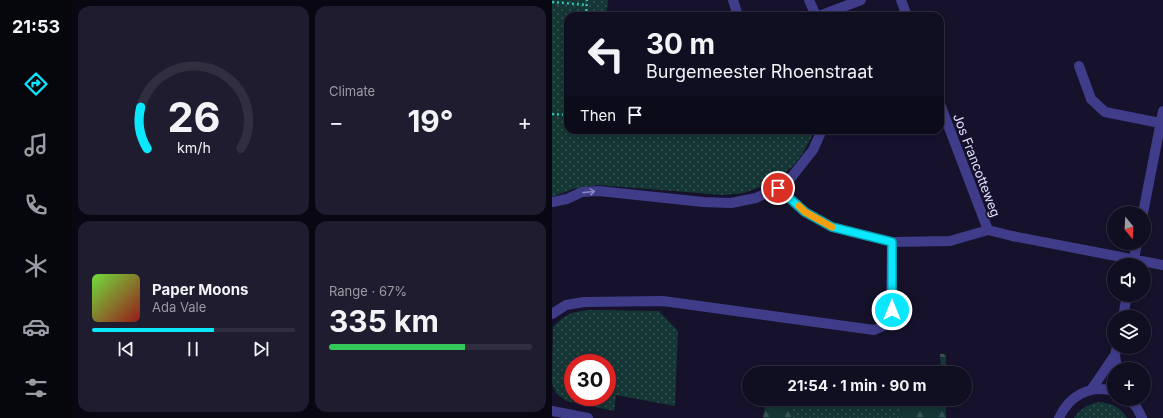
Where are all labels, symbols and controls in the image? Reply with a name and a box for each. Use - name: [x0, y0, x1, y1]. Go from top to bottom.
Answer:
- text: 21:53: [12, 16, 60, 37]
- text: 30 m: [646, 27, 715, 61]
- icon: left: [580, 28, 632, 80]
- text: Burgemeester Rhoenstraat: [646, 61, 873, 82]
- icon: directions: [22, 70, 50, 98]
- text: Climate: [329, 83, 375, 99]
- text: 26: [167, 91, 220, 141]
- text: 19°: [407, 103, 454, 139]
- icon: arrive: [624, 104, 646, 126]
- text: Then: [580, 106, 616, 125]
- text: −: [329, 109, 344, 135]
- text: +: [517, 109, 532, 135]
- street label: Jos Francotteweg: [950, 111, 1004, 219]
- icon: music: [22, 131, 50, 159]
- text: km/h: [177, 138, 210, 155]
- pin: [761, 171, 795, 205]
- icon: arrive: [767, 177, 789, 199]
- one-way arrow: [582, 188, 595, 195]
- icon: phone: [22, 191, 50, 219]
- north arrow: [1107, 206, 1151, 250]
- map controls: [1107, 206, 1151, 406]
- icon: climate: [22, 252, 50, 280]
- button: sound: [1107, 258, 1151, 302]
- text: Paper Moons: [152, 280, 248, 299]
- text: Range · 67%: [329, 283, 407, 299]
- position arrow: [871, 289, 913, 331]
- text: Ada Vale: [152, 299, 206, 315]
- text: 335 km: [329, 303, 439, 339]
- button: layers: [1107, 310, 1151, 354]
- icon: car: [22, 313, 50, 341]
- icon: previous: [115, 338, 137, 360]
- icon: pause: [182, 338, 204, 360]
- icon: next: [250, 338, 272, 360]
- speed limit sign: 30: [564, 354, 616, 406]
- button: +: [1107, 362, 1151, 406]
- icon: filters: [22, 374, 50, 402]
- text: 21:54 · 1 min · 90 m: [787, 376, 927, 395]

